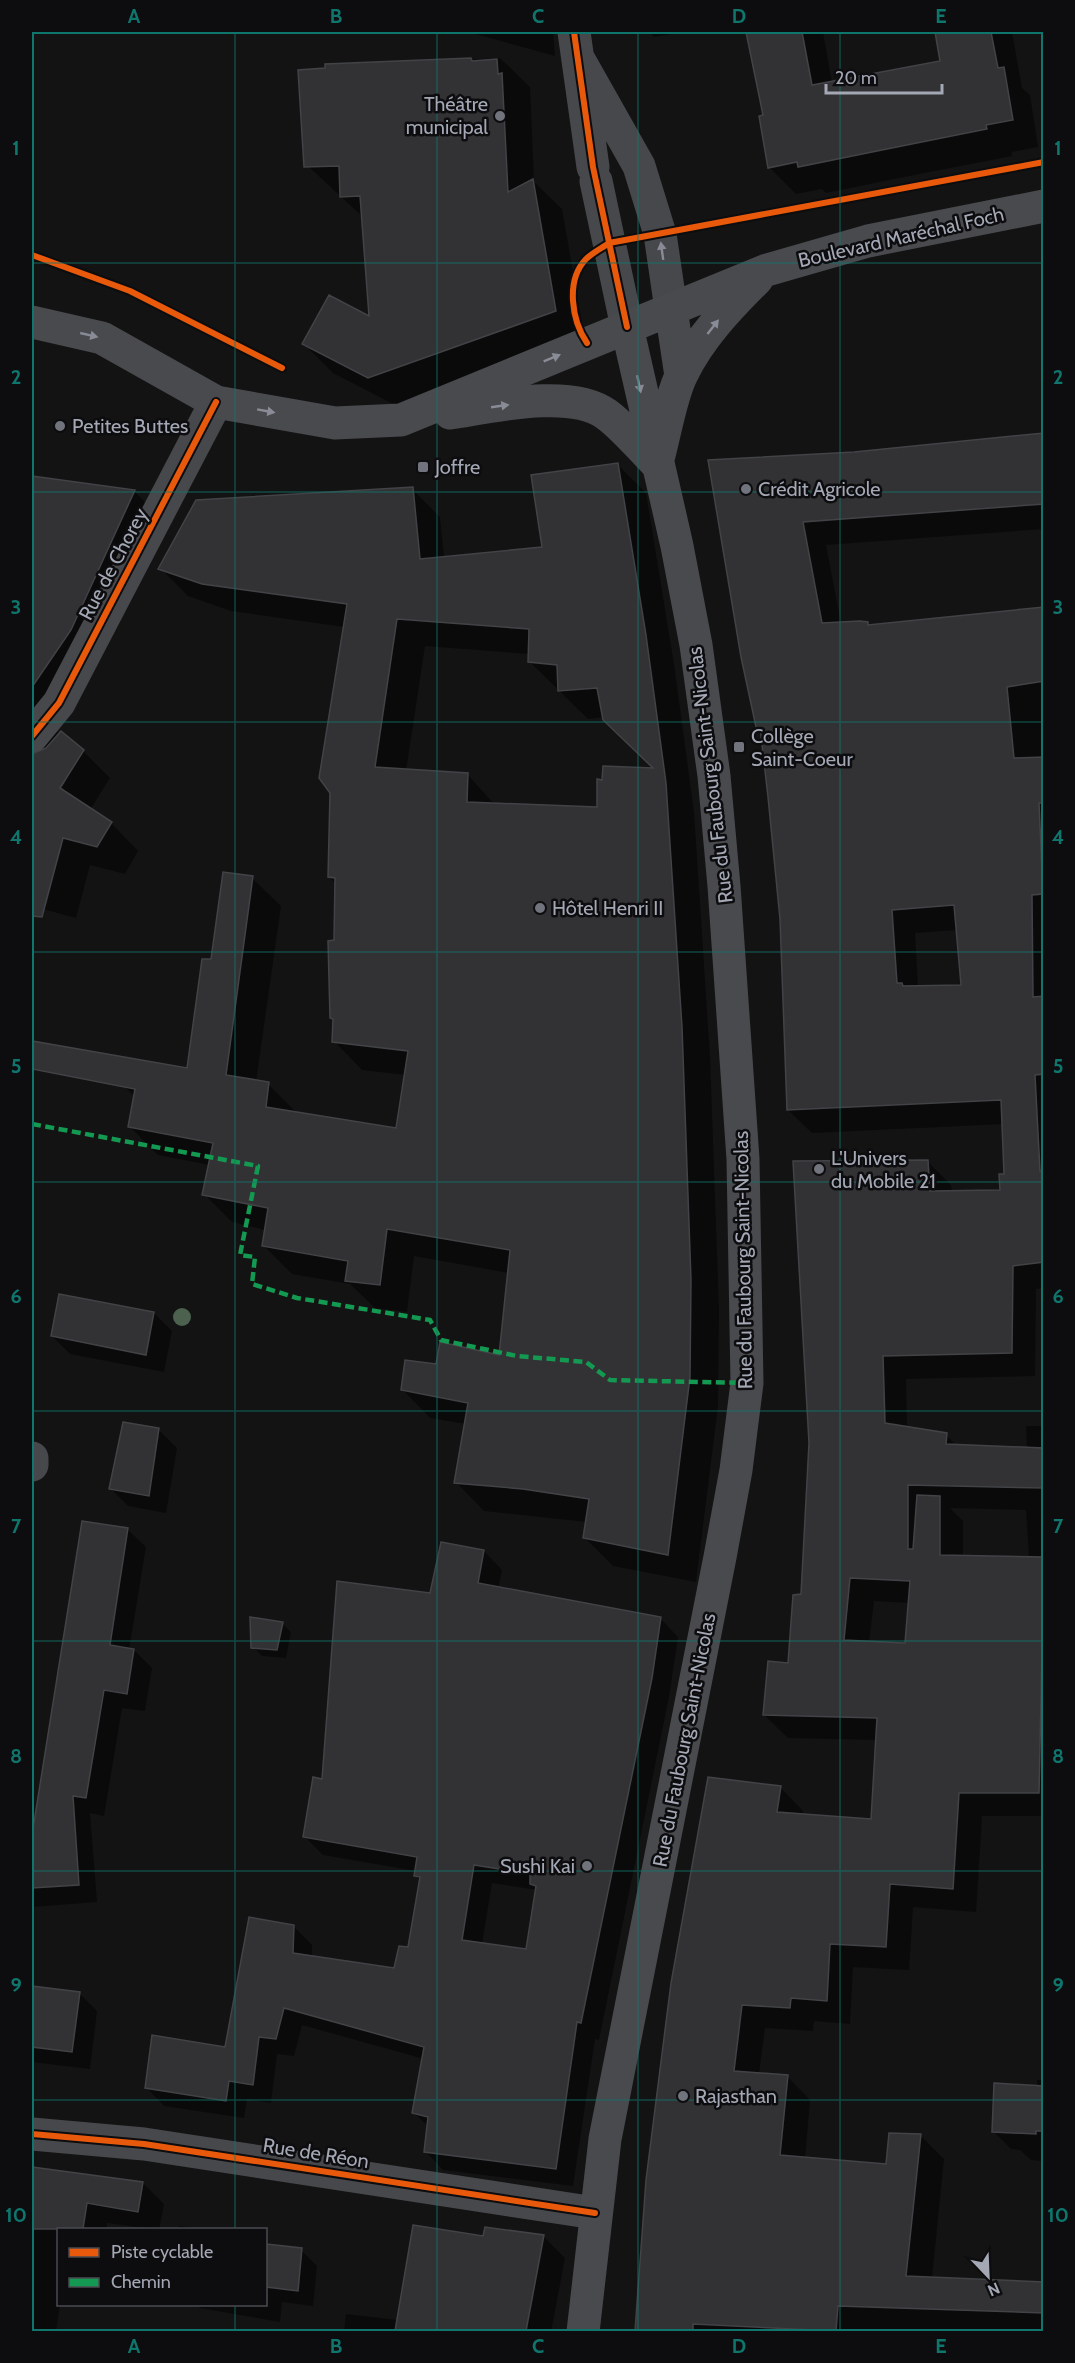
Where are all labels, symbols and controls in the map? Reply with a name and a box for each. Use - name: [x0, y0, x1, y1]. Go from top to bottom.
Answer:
- text: A: [128, 4, 141, 28]
- text: B: [330, 4, 342, 28]
- text: C: [532, 4, 544, 28]
- text: D: [732, 4, 746, 28]
- text: E: [935, 4, 947, 28]
- scale bar: [826, 57, 942, 95]
- text: 20 m: [835, 67, 877, 89]
- place label: Théâtre municipal: [406, 92, 488, 139]
- marker: Théâtre municipal: [493, 109, 507, 123]
- text: 1: [12, 136, 20, 160]
- text: 1: [1054, 136, 1062, 160]
- street label: Boulevard Maréchal Foch: [796, 202, 1006, 272]
- one-way arrow: [658, 241, 667, 260]
- one-way arrow: [706, 319, 719, 335]
- one-way arrow: [79, 330, 98, 340]
- one-way arrow: [543, 353, 561, 363]
- text: 2: [11, 365, 21, 389]
- text: 2: [1053, 365, 1063, 389]
- one-way arrow: [635, 375, 645, 393]
- one-way arrow: [491, 401, 510, 410]
- one-way arrow: [256, 407, 275, 416]
- place label: Petites Buttes: [72, 414, 188, 438]
- marker: Petites Buttes: [53, 419, 67, 433]
- place label: Joffre: [434, 455, 480, 479]
- marker: Joffre: [416, 460, 430, 474]
- place label: Crédit Agricole: [758, 477, 881, 501]
- marker: Crédit Agricole: [739, 482, 753, 496]
- street label: Rue de Chorey: [73, 504, 153, 624]
- text: 3: [11, 595, 21, 619]
- text: 3: [1053, 595, 1063, 619]
- street label: Rue du Faubourg Saint-Nicolas: [682, 645, 738, 905]
- place label: Collège Saint-Coeur: [751, 724, 854, 771]
- marker: Collège Saint-Coeur: [732, 740, 746, 754]
- text: 4: [10, 825, 22, 849]
- text: 4: [1052, 825, 1064, 849]
- place label: Hôtel Henri II: [552, 896, 663, 920]
- marker: Hôtel Henri II: [533, 901, 547, 915]
- text: 5: [11, 1054, 21, 1078]
- text: 5: [1053, 1054, 1063, 1078]
- street label: Rue du Faubourg Saint-Nicolas: [729, 1131, 757, 1389]
- place label: L'Univers du Mobile 21: [831, 1146, 936, 1193]
- marker: L'Univers du Mobile 21: [812, 1162, 826, 1176]
- text: 6: [10, 1284, 22, 1308]
- text: 6: [1052, 1284, 1064, 1308]
- text: 7: [11, 1514, 22, 1538]
- text: 7: [1053, 1514, 1064, 1538]
- street label: Rue du Faubourg Saint-Nicolas: [648, 1611, 720, 1869]
- text: 8: [10, 1744, 22, 1768]
- text: 8: [1052, 1744, 1064, 1768]
- place label: Sushi Kai: [500, 1854, 575, 1878]
- marker: Sushi Kai: [580, 1859, 594, 1873]
- text: 9: [10, 1973, 22, 1997]
- text: 9: [1052, 1973, 1064, 1997]
- place label: Rajasthan: [695, 2084, 777, 2108]
- marker: Rajasthan: [676, 2089, 690, 2103]
- street label: Rue de Réon: [261, 2133, 371, 2173]
- text: 10: [5, 2203, 27, 2227]
- text: 10: [1047, 2203, 1069, 2227]
- legend: [57, 2228, 267, 2306]
- text: Piste cyclable: [111, 2241, 213, 2263]
- north arrow: [958, 2246, 1018, 2306]
- text: Chemin: [111, 2271, 171, 2293]
- text: N: [985, 2278, 1003, 2300]
- text: A: [128, 2334, 141, 2358]
- text: B: [330, 2334, 342, 2358]
- text: C: [532, 2334, 544, 2358]
- text: D: [732, 2334, 746, 2358]
- text: E: [935, 2334, 947, 2358]

